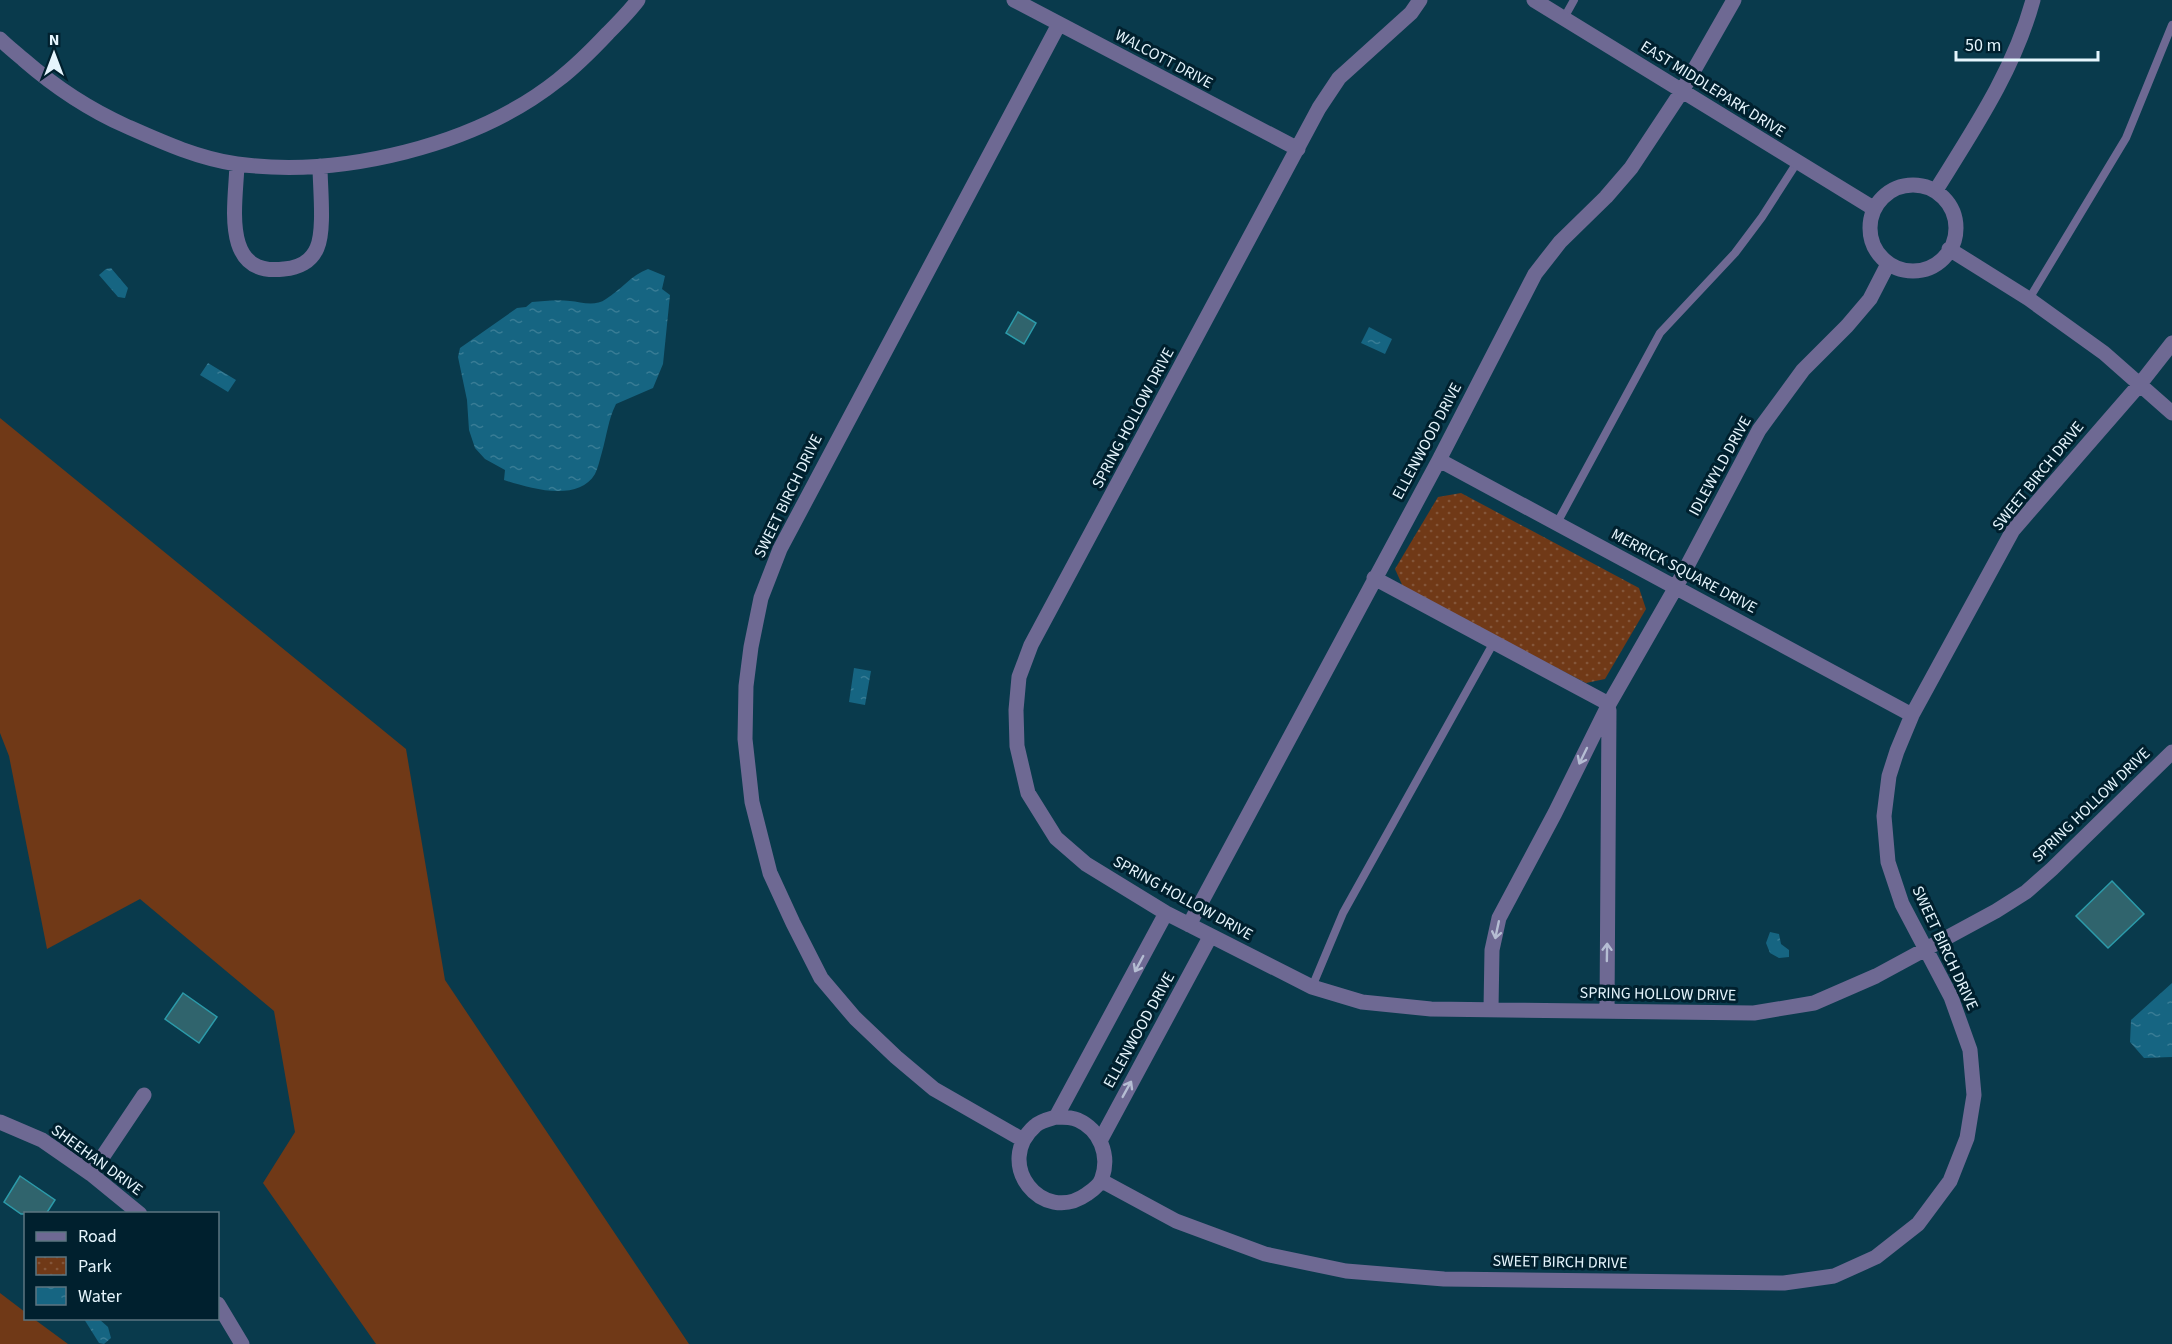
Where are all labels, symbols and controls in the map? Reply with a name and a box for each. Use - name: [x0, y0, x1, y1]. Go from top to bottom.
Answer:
- north arrow: [24, 24, 84, 84]
- street label: WALCOTT DRIVE: [1111, 24, 1217, 94]
- scale bar: [1956, 24, 2098, 62]
- text: N: [49, 29, 59, 51]
- text: 50 m: [1965, 33, 2001, 58]
- street label: EAST MIDDLEPARK DRIVE: [1636, 35, 1790, 143]
- street label: SPRING HOLLOW DRIVE: [1087, 344, 1179, 492]
- street label: ELLENWOOD DRIVE: [1387, 379, 1467, 503]
- street label: IDLEWYLD DRIVE: [1683, 412, 1757, 520]
- street label: SWEET BIRCH DRIVE: [1987, 417, 2089, 535]
- street label: SWEET BIRCH DRIVE: [749, 430, 827, 562]
- street label: MERRICK SQUARE DRIVE: [1607, 523, 1761, 619]
- street label: SPRING HOLLOW DRIVE: [2027, 743, 2155, 867]
- one-way arrow: [1577, 747, 1589, 765]
- street label: SPRING HOLLOW DRIVE: [1109, 850, 1257, 946]
- street label: SWEET BIRCH DRIVE: [1906, 882, 1984, 1014]
- one-way arrow: [1490, 921, 1502, 940]
- one-way arrow: [1601, 942, 1613, 962]
- one-way arrow: [1133, 955, 1144, 973]
- street label: ELLENWOOD DRIVE: [1098, 968, 1180, 1092]
- street label: SPRING HOLLOW DRIVE: [1579, 982, 1737, 1006]
- one-way arrow: [1122, 1081, 1133, 1099]
- street label: SHEEHAN DRIVE: [47, 1119, 147, 1201]
- legend: [24, 1212, 219, 1320]
- text: Road: [78, 1224, 117, 1249]
- street label: SWEET BIRCH DRIVE: [1492, 1250, 1628, 1274]
- text: Park: [78, 1254, 112, 1279]
- text: Water: [78, 1284, 122, 1309]

